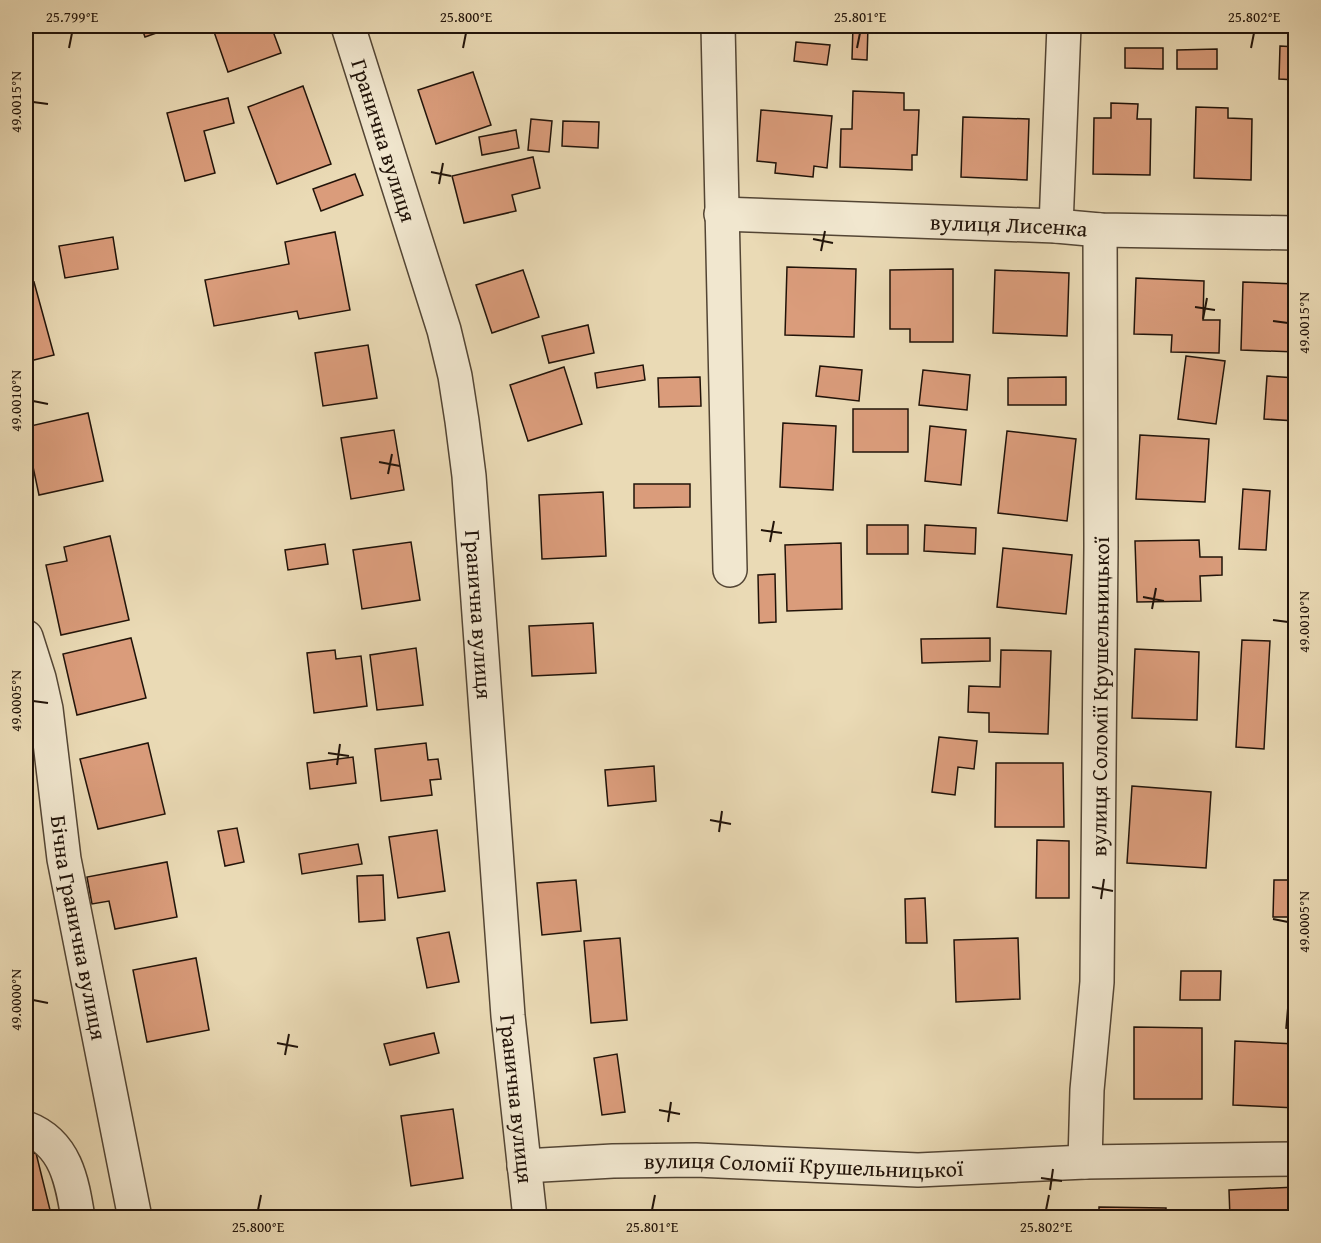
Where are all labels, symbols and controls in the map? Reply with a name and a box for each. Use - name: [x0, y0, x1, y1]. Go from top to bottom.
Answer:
- text: 25.799°E: [46, 6, 99, 27]
- text: 25.800°E: [440, 6, 493, 27]
- text: 25.801°E: [834, 6, 887, 27]
- text: 25.802°E: [1228, 6, 1281, 27]
- street label: Гранична вулиця: [343, 55, 425, 226]
- text: 49.0015°N: [5, 71, 26, 133]
- street label: вулиця Лисенка: [929, 205, 1089, 245]
- text: 49.0015°N: [1293, 292, 1314, 354]
- text: 49.0010°N: [5, 370, 26, 432]
- street label: Гранична вулиця: [457, 529, 501, 700]
- street label: вулиця Соломії Крушельницької: [1082, 536, 1117, 857]
- text: 49.0010°N: [1293, 591, 1314, 653]
- text: 49.0005°N: [5, 670, 26, 732]
- street label: Бічна Гранична вулиця: [43, 813, 115, 1043]
- text: 49.0005°N: [1293, 891, 1314, 953]
- text: 49.0000°N: [5, 969, 26, 1031]
- street label: Гранична вулиця: [492, 1013, 542, 1185]
- street label: вулиця Соломії Крушельницької: [644, 1144, 965, 1186]
- text: 25.800°E: [232, 1216, 285, 1237]
- text: 25.801°E: [626, 1216, 679, 1237]
- text: 25.802°E: [1020, 1216, 1073, 1237]

